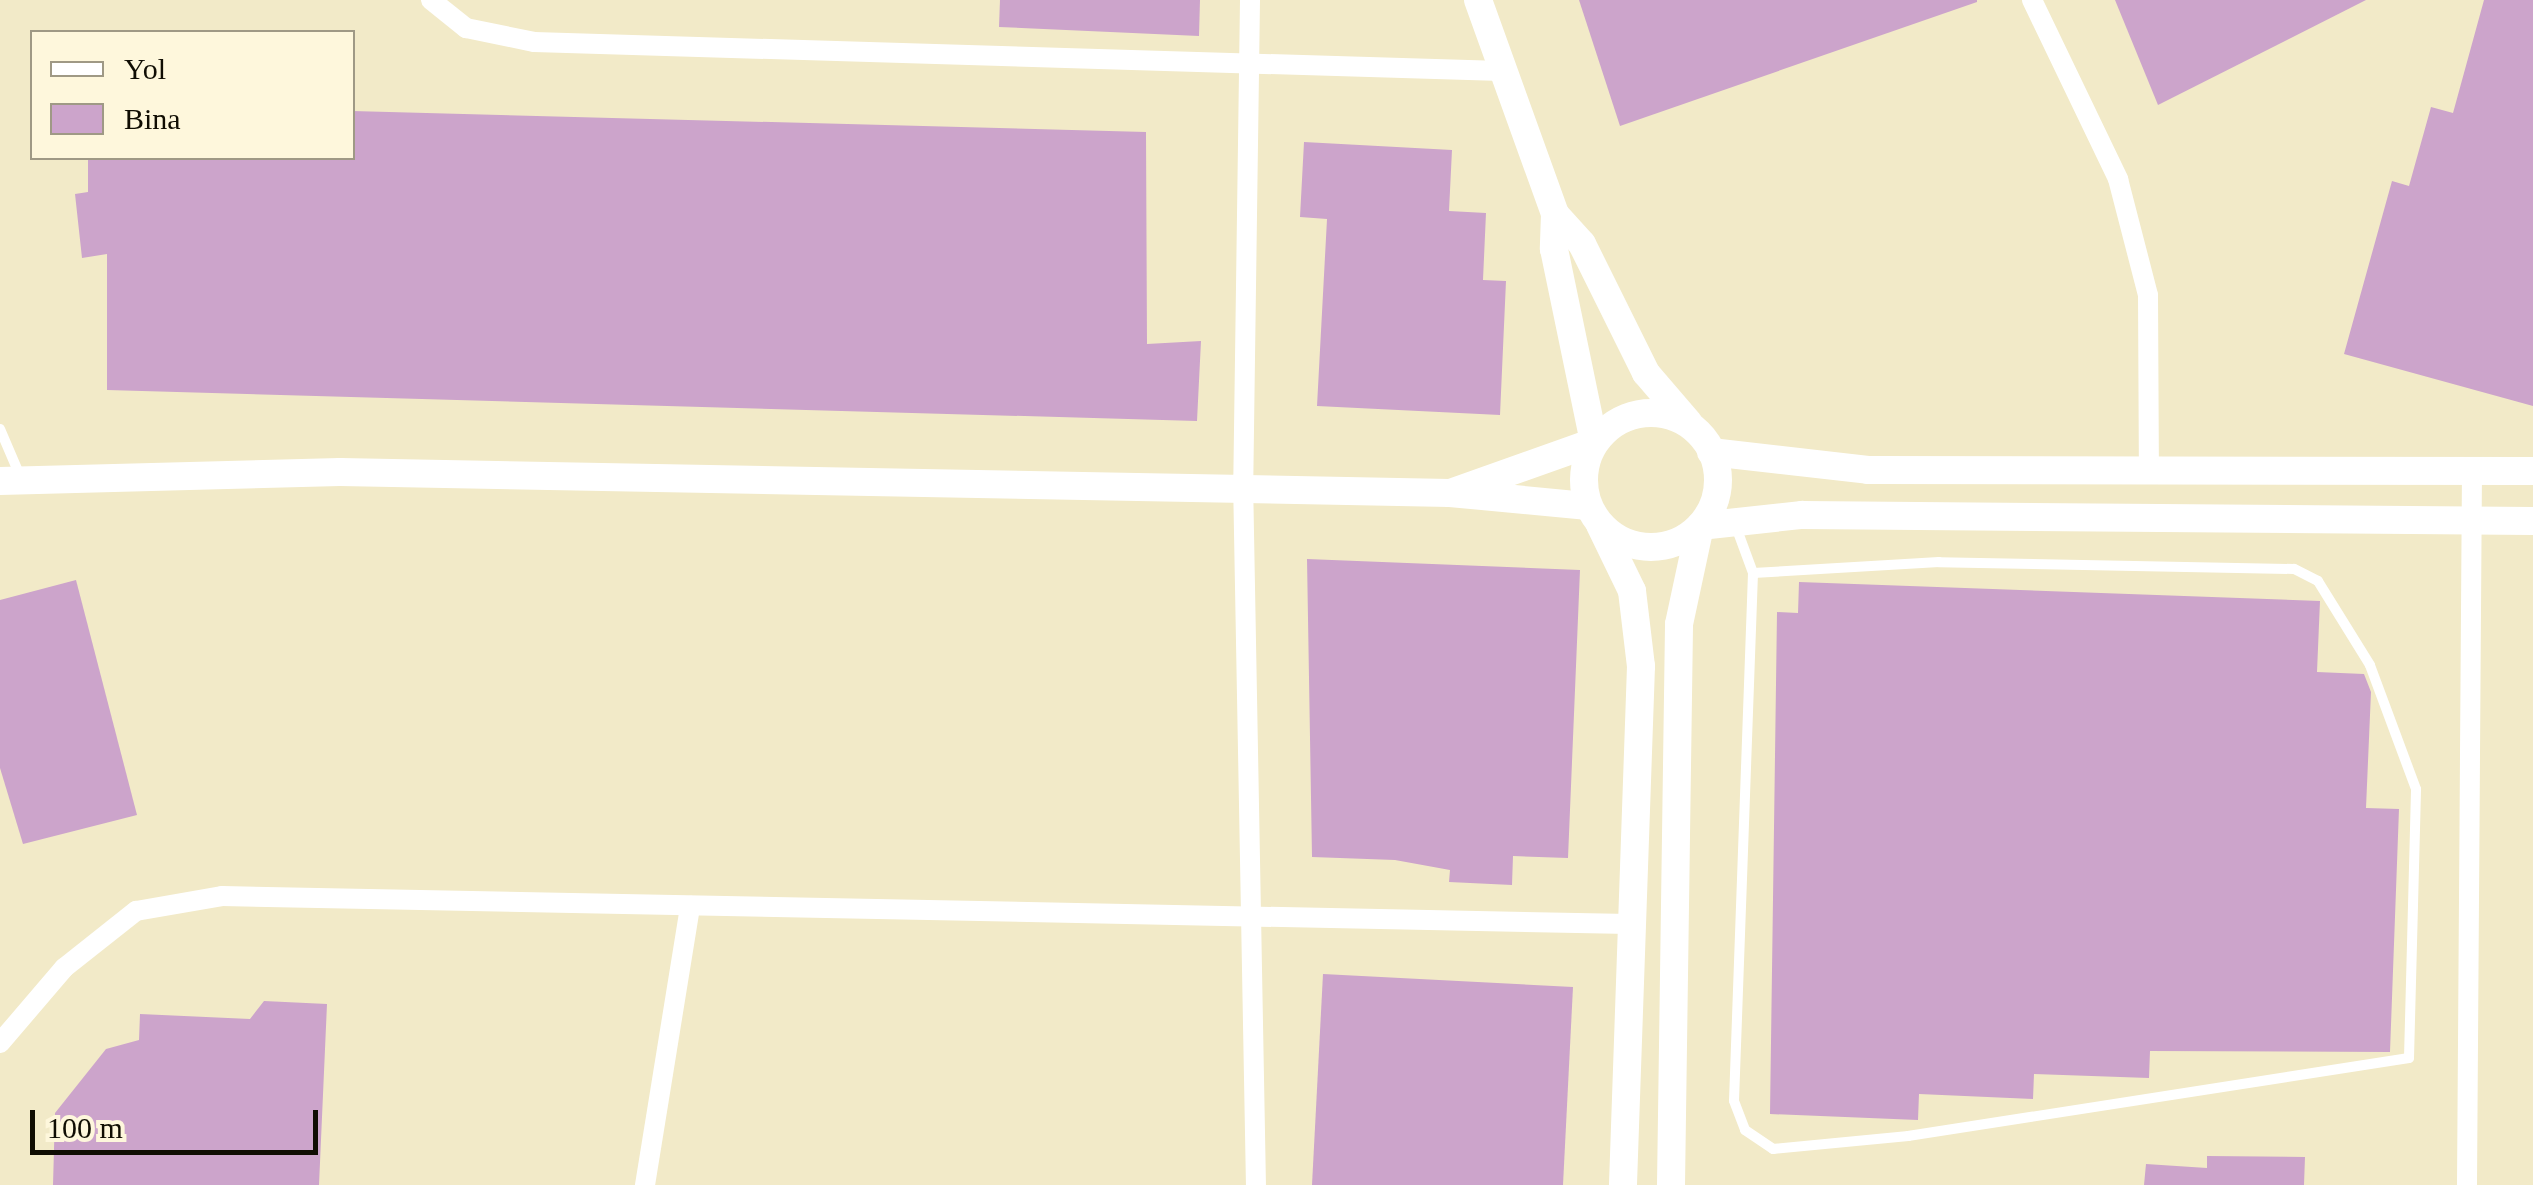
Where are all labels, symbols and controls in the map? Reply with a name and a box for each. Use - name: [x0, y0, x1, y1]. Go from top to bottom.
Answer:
- legend: [30, 30, 355, 160]
- text: Yol: [124, 52, 166, 85]
- text: Bina: [124, 102, 181, 135]
- scale bar: [35, 1090, 322, 1152]
- text: 100 m: [47, 1111, 123, 1144]

